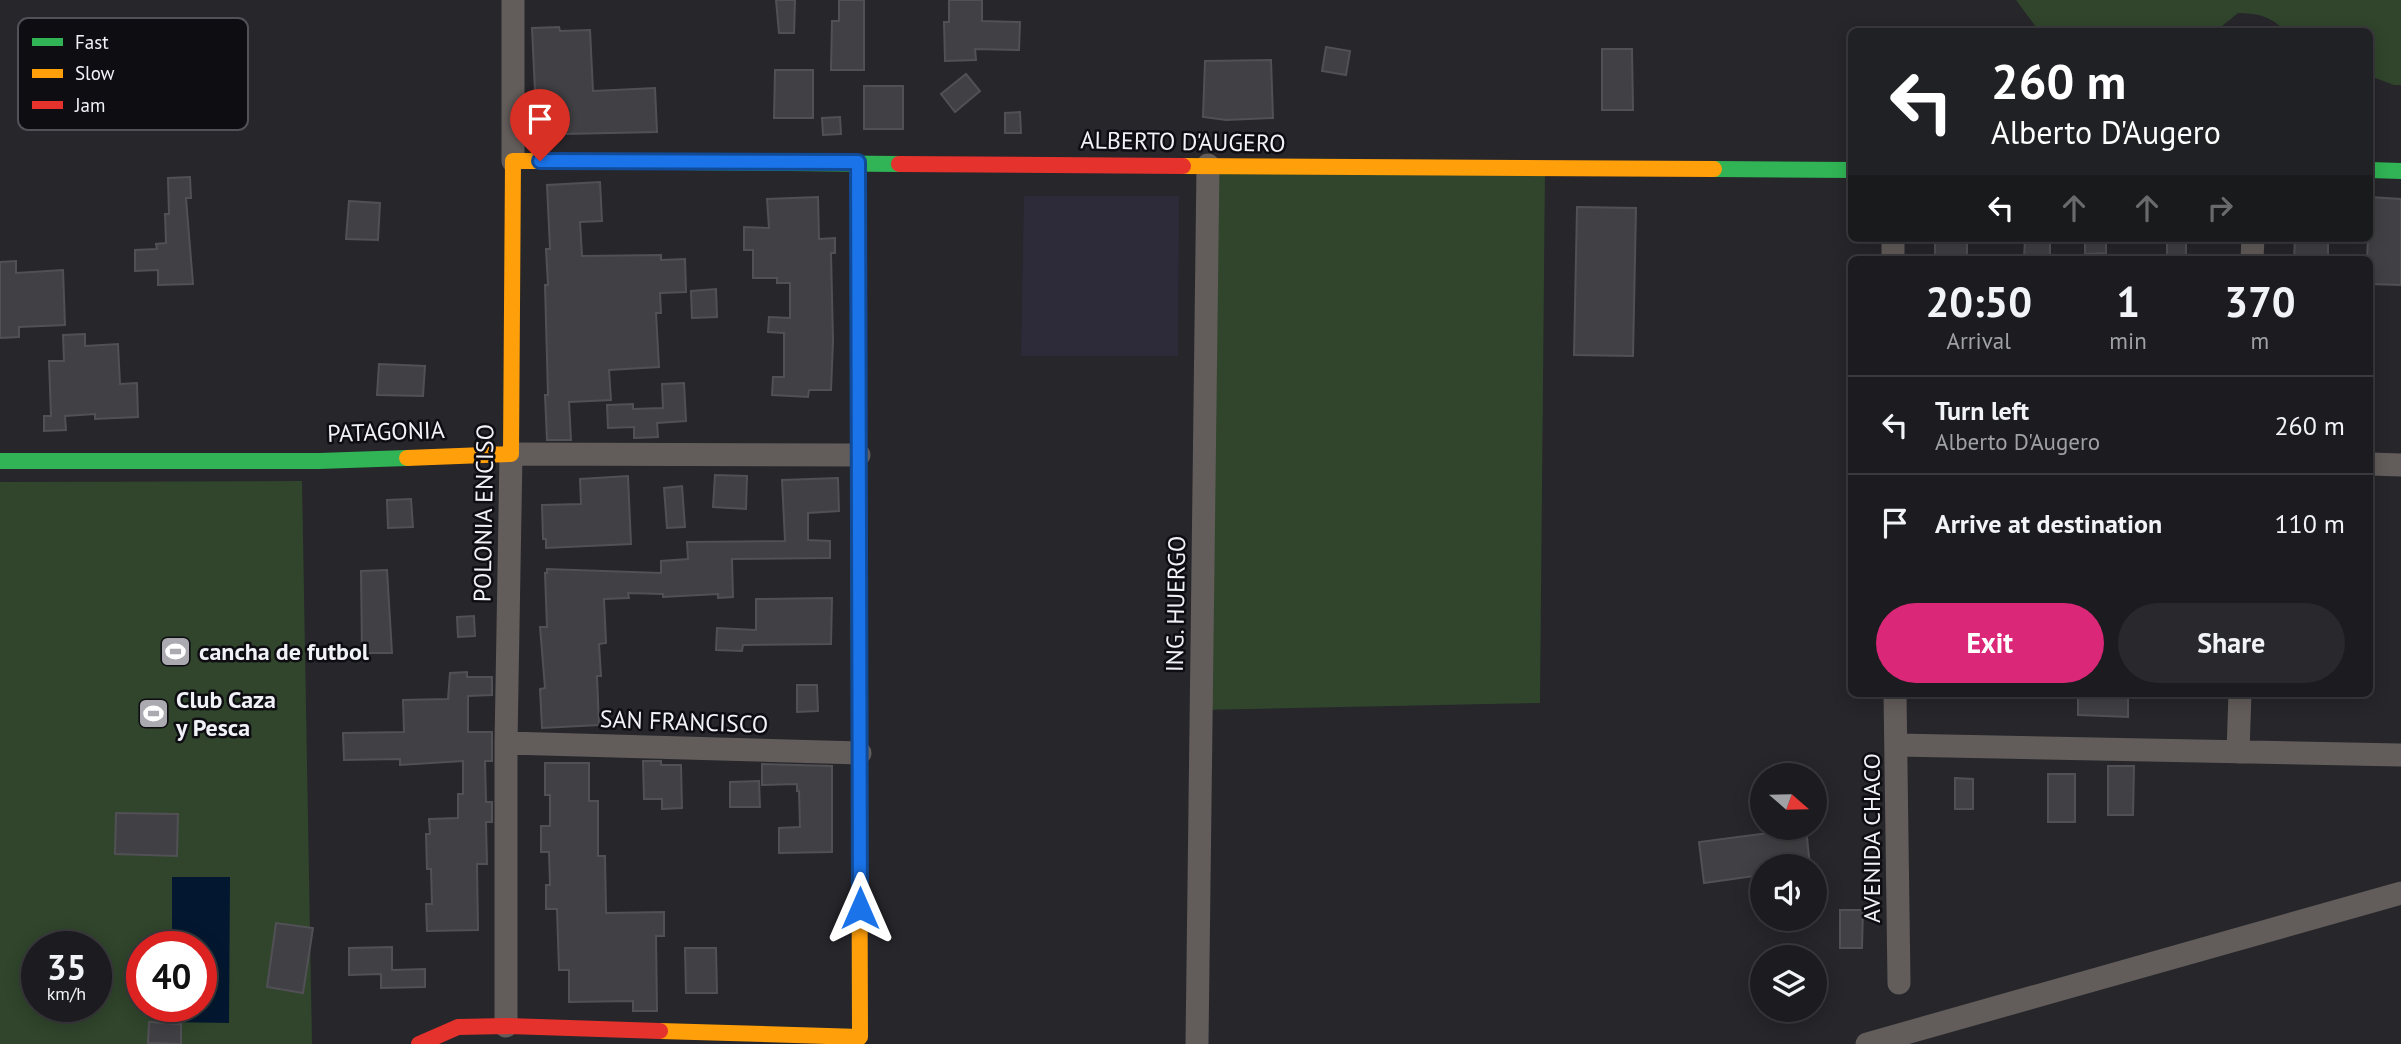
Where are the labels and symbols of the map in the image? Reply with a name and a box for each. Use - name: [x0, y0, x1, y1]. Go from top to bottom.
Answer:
- legend: [18, 18, 248, 130]
- text: Fast: [75, 30, 109, 54]
- text: Slow: [75, 61, 115, 85]
- pin: [510, 89, 570, 161]
- text: Jam: [74, 93, 105, 117]
- street label: ALBERTO D'AUGERO: [1080, 124, 1286, 159]
- street label: PATAGONIA: [327, 414, 445, 449]
- street label: POLONIA ENCISO: [466, 424, 501, 602]
- street label: ING. HUERGO: [1159, 535, 1192, 672]
- sports icon: cancha de futbol: [159, 635, 193, 669]
- place label: cancha de futbol: [199, 636, 370, 667]
- place label: Club Caza y Pesca: [175, 684, 276, 743]
- sports icon: Club Caza y Pesca: [136, 697, 170, 731]
- street label: SAN FRANCISCO: [599, 703, 769, 740]
- street label: AVENIDA CHACO: [1856, 753, 1887, 923]
- north arrow: [1750, 763, 1827, 840]
- position arrow: [823, 871, 897, 945]
- speed limit sign: 40: [126, 931, 217, 1022]

